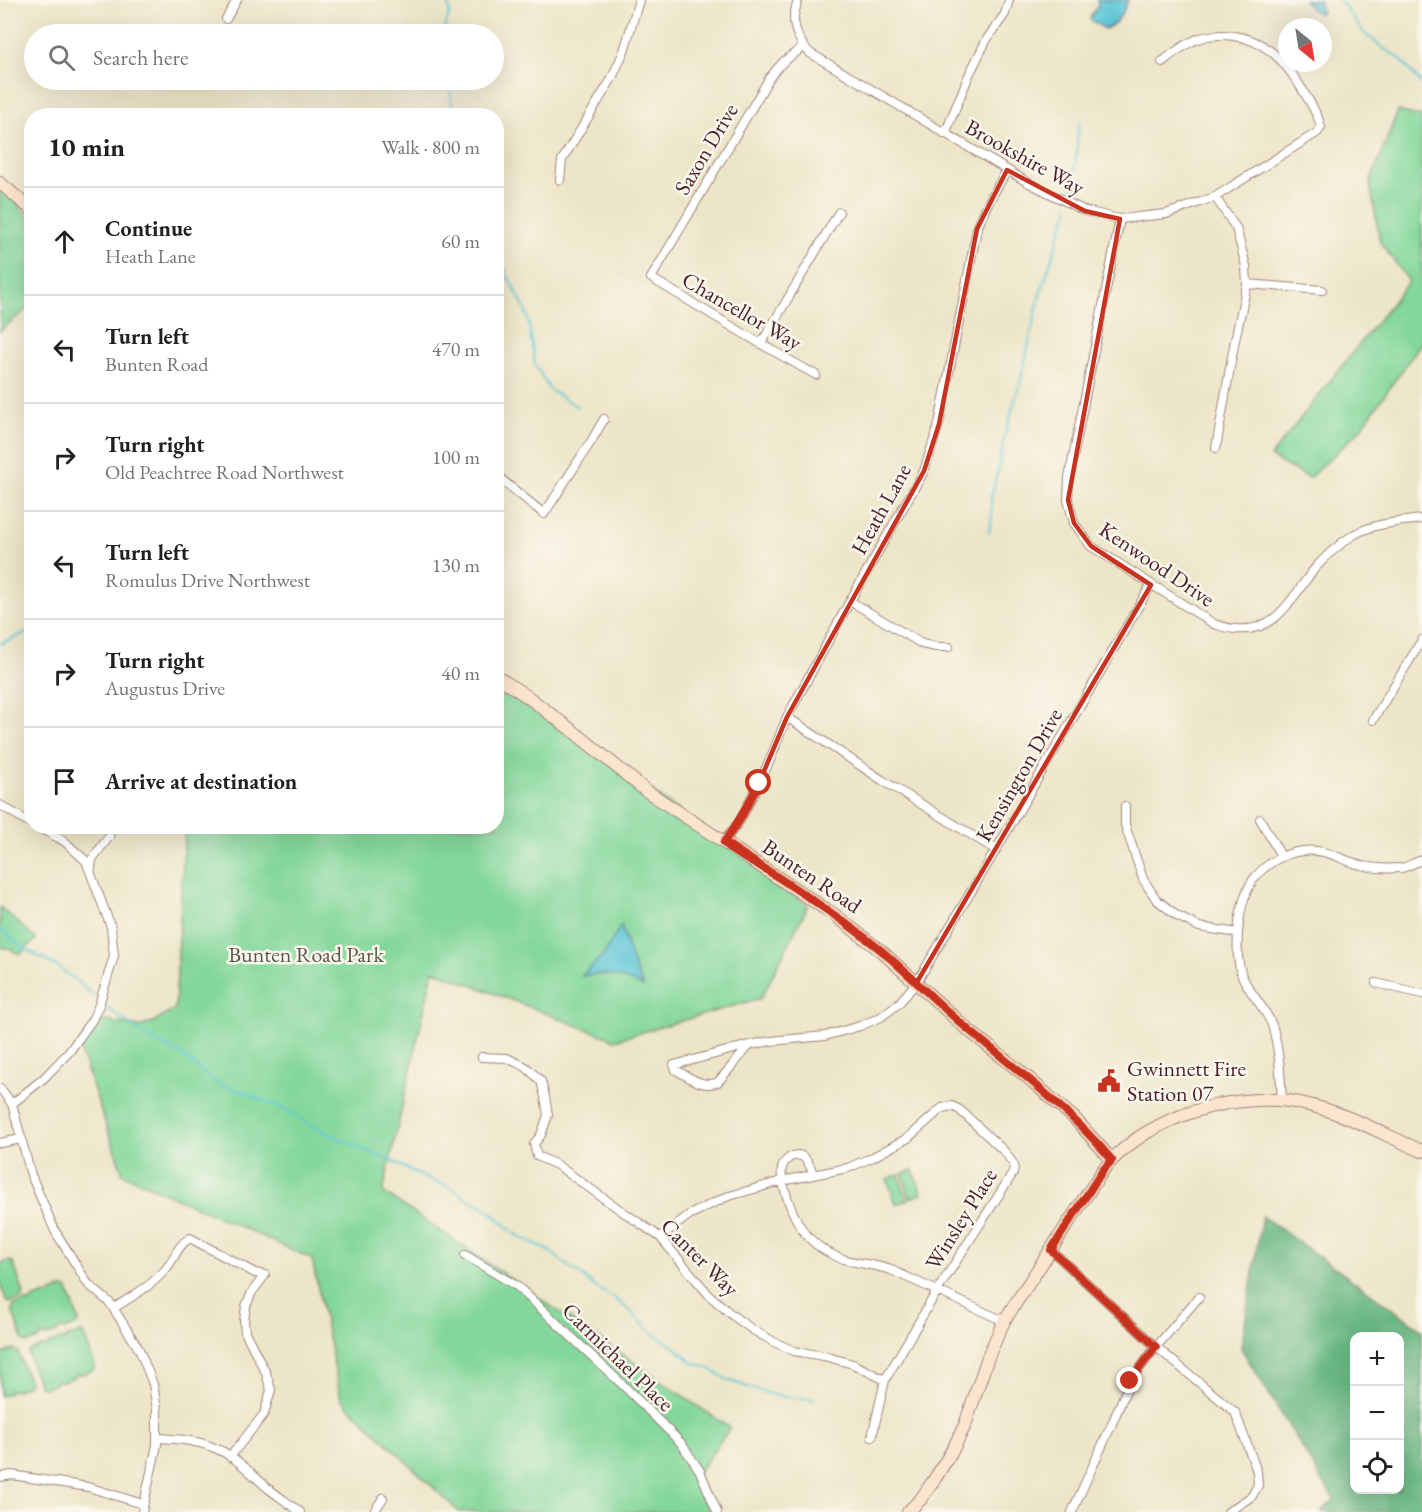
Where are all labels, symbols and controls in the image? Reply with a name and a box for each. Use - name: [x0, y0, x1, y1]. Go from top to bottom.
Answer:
- north arrow: [1278, 18, 1332, 72]
- search box: [24, 24, 504, 90]
- icon: search: [45, 41, 78, 74]
- text: Search here: [93, 43, 188, 72]
- street label: Saxon Drive: [667, 98, 745, 200]
- street label: Brookshire Way: [960, 112, 1090, 202]
- text: 10 min: [48, 130, 125, 164]
- text: Walk · 800 m: [381, 134, 480, 160]
- text: Continue: [105, 214, 192, 243]
- icon: ahead: [48, 225, 81, 258]
- text: 60 m: [441, 228, 480, 254]
- text: Heath Lane: [105, 243, 196, 269]
- street label: Chancellor Way: [677, 265, 807, 357]
- text: Turn left: [105, 322, 189, 351]
- icon: left: [48, 333, 81, 366]
- text: 470 m: [432, 336, 480, 362]
- text: Bunten Road: [105, 351, 208, 377]
- text: Turn right: [105, 430, 204, 459]
- icon: right: [48, 441, 81, 474]
- text: 100 m: [432, 444, 480, 470]
- street label: Heath Lane: [844, 458, 918, 560]
- text: Old Peachtree Road Northwest: [105, 459, 344, 485]
- street label: Kenwood Drive: [1094, 515, 1221, 614]
- text: Turn left: [105, 538, 189, 567]
- icon: left: [48, 549, 81, 582]
- text: 130 m: [432, 552, 480, 578]
- text: Romulus Drive Northwest: [105, 567, 310, 593]
- text: Turn right: [105, 646, 204, 675]
- icon: right: [48, 657, 81, 690]
- text: 40 m: [441, 660, 480, 686]
- text: Augustus Drive: [105, 675, 225, 701]
- street label: Kensington Drive: [969, 703, 1069, 847]
- icon: arrive: [48, 765, 81, 798]
- text: Arrive at destination: [105, 767, 297, 796]
- route start: [745, 769, 771, 795]
- street label: Bunten Road: [757, 832, 868, 920]
- park label: Bunten Road Park: [228, 940, 384, 969]
- place label: Gwinnett Fire Station 07: [1127, 1054, 1247, 1108]
- public building icon: Gwinnett Fire Station 07: [1096, 1068, 1122, 1094]
- street label: Winsley Place: [918, 1162, 1004, 1275]
- street label: Canter Way: [655, 1212, 746, 1303]
- street label: Carmichael Place: [556, 1296, 680, 1418]
- map controls: [1350, 1332, 1404, 1494]
- button: +: [1350, 1332, 1404, 1386]
- route end: [1116, 1367, 1142, 1393]
- button: −: [1350, 1386, 1404, 1440]
- button: locate: [1350, 1440, 1404, 1494]

